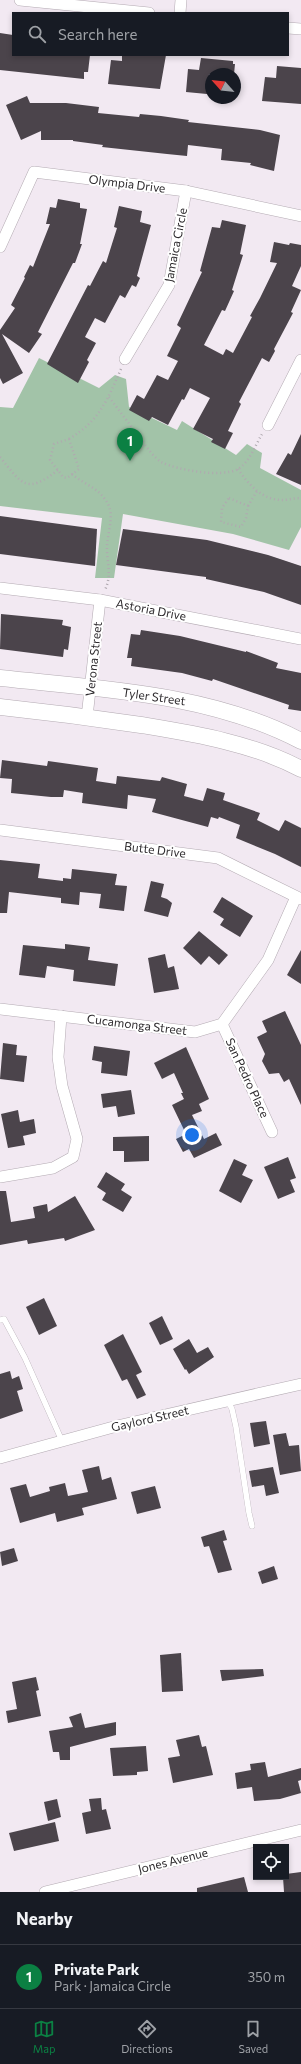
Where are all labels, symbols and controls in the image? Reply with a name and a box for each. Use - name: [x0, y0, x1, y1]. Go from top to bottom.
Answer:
- search box: [12, 12, 289, 56]
- icon: search: [26, 23, 48, 45]
- text: Search here: [58, 25, 137, 43]
- north arrow: [205, 68, 241, 104]
- street label: Olympia Drive: [88, 171, 166, 195]
- street label: Jamaica Circle: [161, 207, 190, 283]
- pin: 1: [117, 428, 143, 461]
- street label: Astoria Drive: [115, 595, 187, 623]
- street label: Verona Street: [82, 621, 104, 697]
- street label: Tyler Street: [122, 685, 187, 707]
- street label: Butte Drive: [124, 838, 187, 860]
- street label: Cucamonga Street: [86, 1011, 188, 1037]
- street label: San Pedro Place: [223, 1036, 272, 1120]
- your location: [182, 1125, 202, 1145]
- street label: Gaylord Street: [110, 1402, 190, 1434]
- map controls: [253, 1844, 289, 1880]
- button: locate: [253, 1844, 289, 1880]
- street label: Jones Avenue: [136, 1845, 209, 1876]
- text: Nearby: [16, 1908, 73, 1929]
- text: Private Park: [54, 1960, 139, 1978]
- text: 1: [26, 1969, 32, 1985]
- text: 350 m: [248, 1969, 285, 1985]
- text: Park · Jamaica Circle: [54, 1978, 171, 1994]
- tab: Map: [33, 2018, 56, 2055]
- tab: Directions: [121, 2018, 173, 2055]
- tab: Saved: [238, 2018, 268, 2055]

